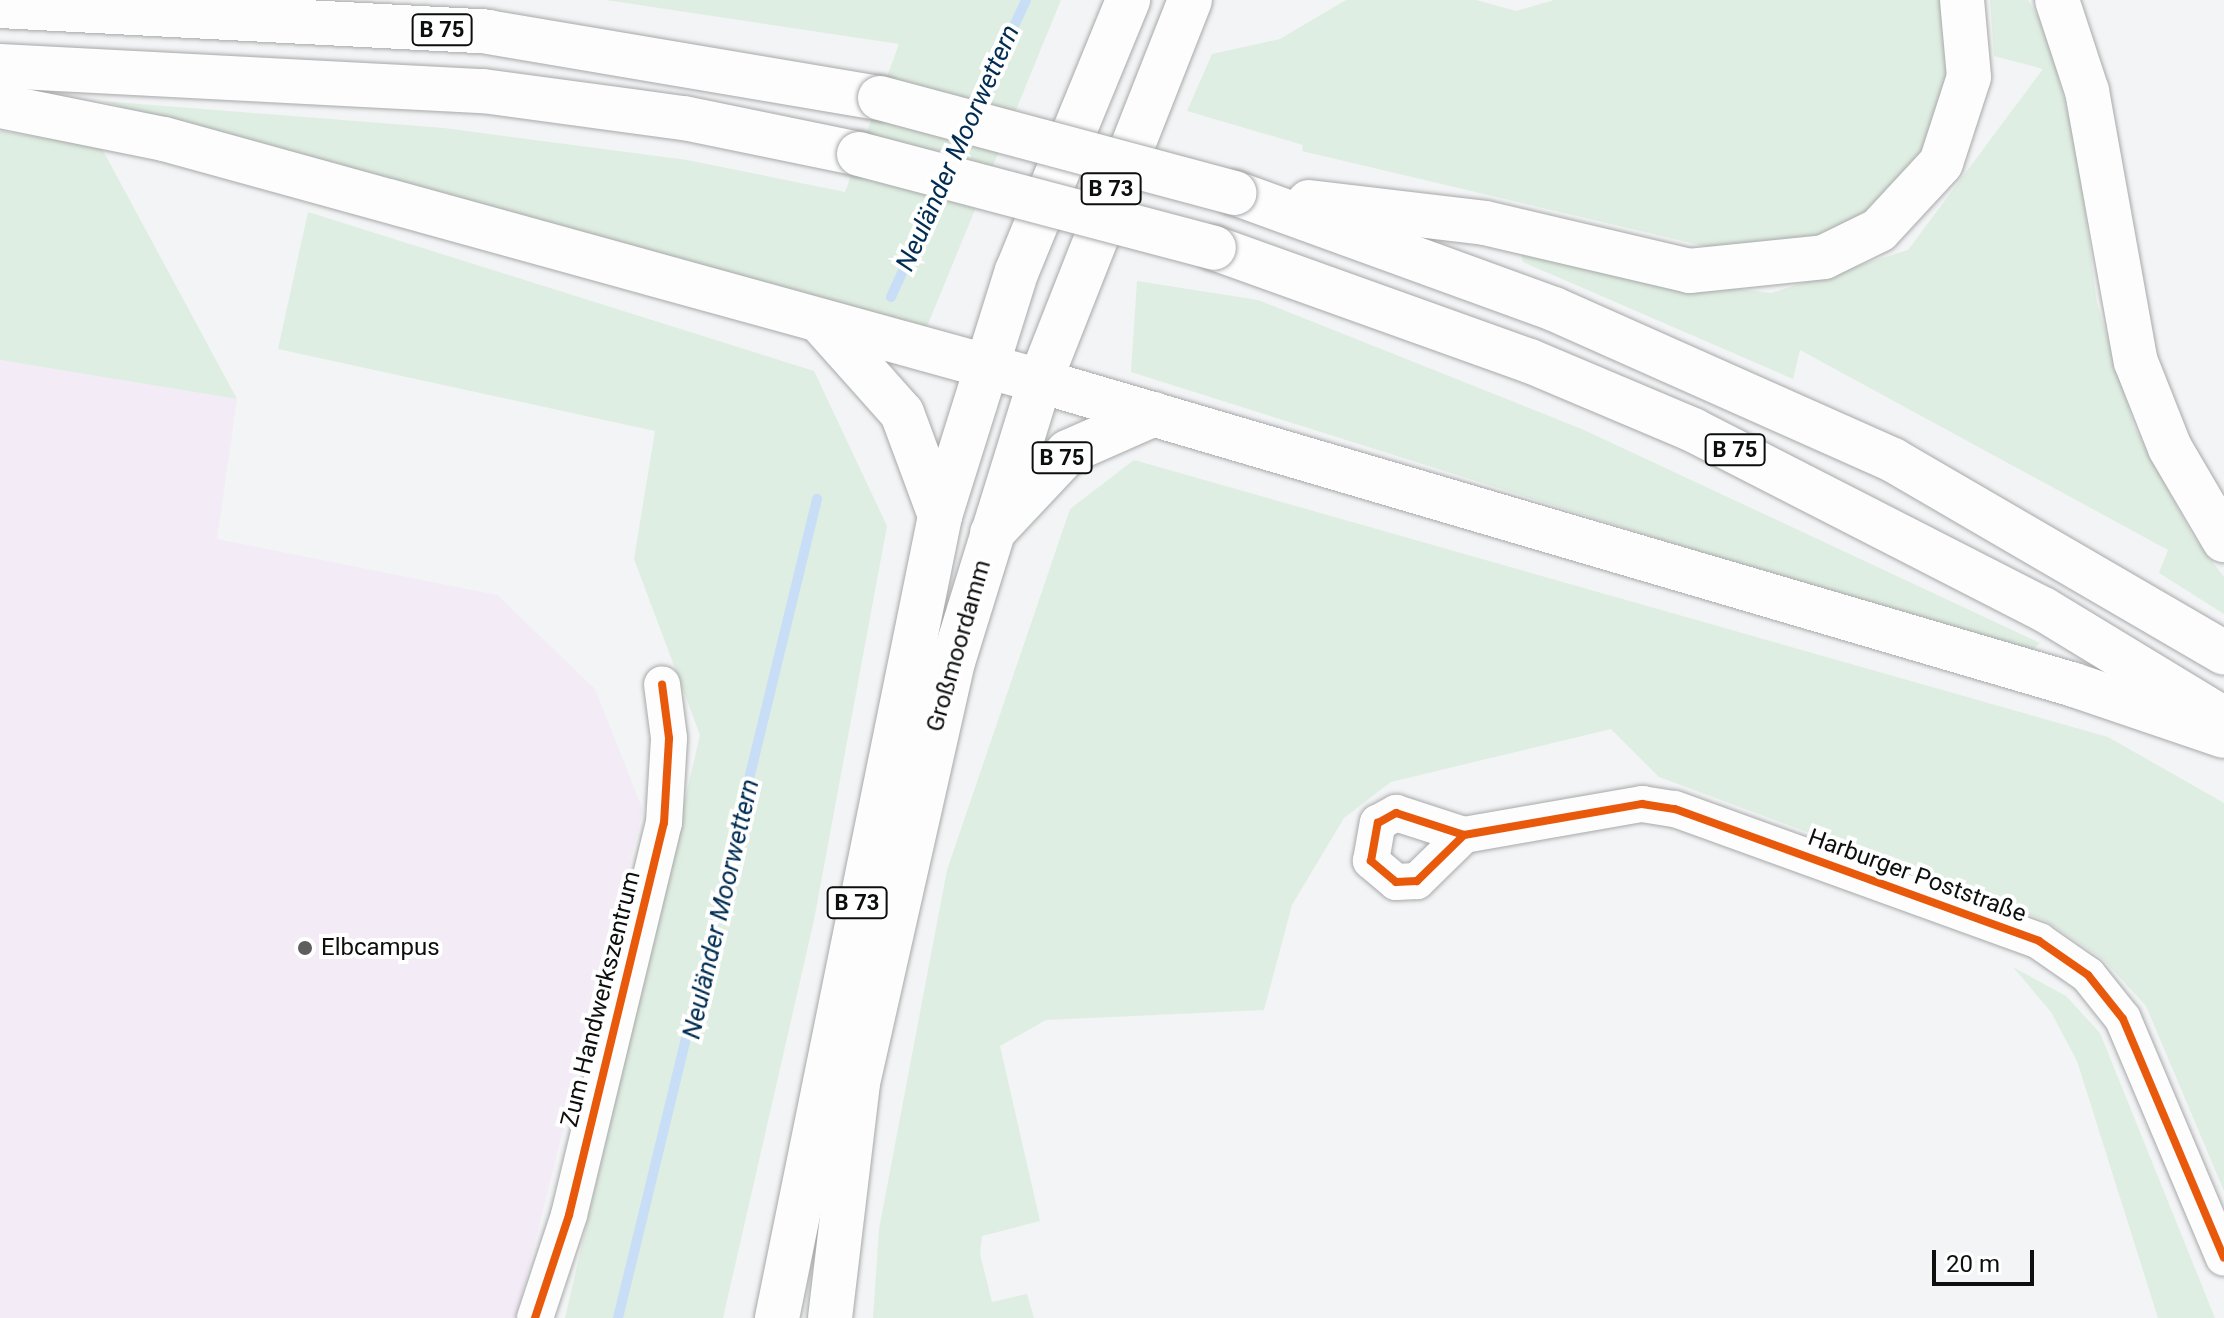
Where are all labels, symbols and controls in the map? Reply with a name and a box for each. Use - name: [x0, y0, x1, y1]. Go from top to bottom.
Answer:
- road number: B 75: [410, 12, 474, 48]
- water label: Neuländer Moorwettern: [890, 20, 1026, 276]
- road number: B 73: [1079, 171, 1143, 207]
- road number: B 75: [1703, 432, 1767, 468]
- road number: B 75: [1030, 440, 1094, 476]
- street label: Großmoordamm: [921, 557, 997, 735]
- water label: Neuländer Moorwettern: [676, 776, 766, 1042]
- street label: Harburger Poststraße: [1804, 823, 2030, 929]
- street label: Zum Handwerkszentrum: [555, 868, 647, 1130]
- road number: B 73: [825, 885, 889, 921]
- place label: Elbcampus: [321, 934, 440, 962]
- marker: Elbcampus: [296, 939, 314, 957]
- scale bar: [1936, 1234, 2038, 1284]
- text: 20 m: [1946, 1250, 2000, 1278]

